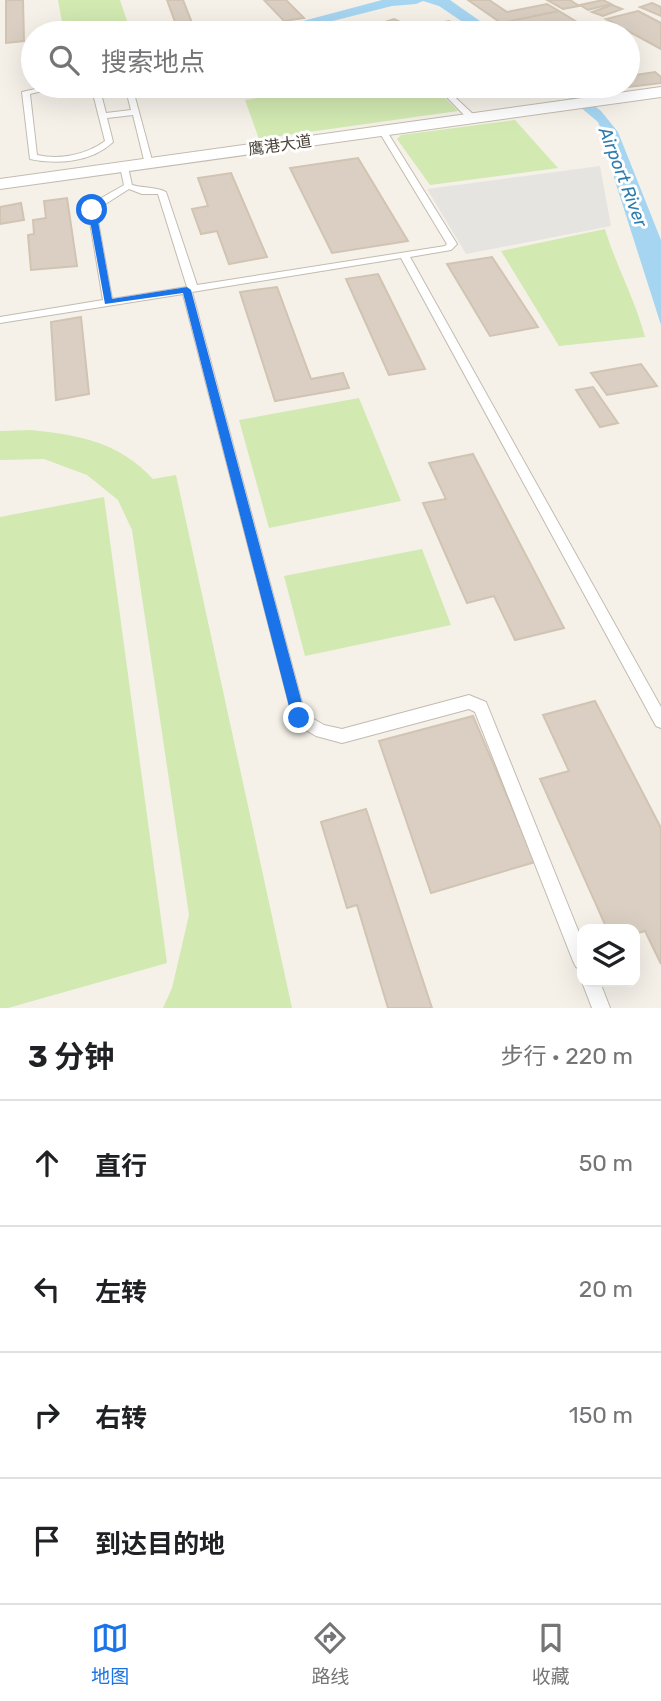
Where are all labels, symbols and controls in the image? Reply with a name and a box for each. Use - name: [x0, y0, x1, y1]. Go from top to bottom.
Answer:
- search box: [21, 21, 640, 98]
- icon: search: [45, 41, 83, 79]
- text: 搜索地点: [101, 47, 205, 78]
- water label: Airport River: [593, 123, 653, 231]
- street label: 鹰港大道: [247, 131, 313, 159]
- route start: [76, 194, 107, 225]
- route end: [283, 702, 314, 733]
- map controls: [577, 924, 640, 987]
- button: layers: [577, 924, 640, 987]
- text: 3 分钟: [28, 1039, 114, 1075]
- text: 步行 · 220 m: [500, 1042, 633, 1070]
- icon: ahead: [28, 1144, 66, 1182]
- text: 50 m: [579, 1149, 633, 1177]
- text: 直行: [95, 1151, 147, 1182]
- icon: left: [28, 1270, 66, 1308]
- text: 20 m: [579, 1275, 633, 1303]
- text: 左转: [95, 1277, 147, 1308]
- icon: right: [28, 1396, 66, 1434]
- text: 150 m: [569, 1401, 633, 1429]
- text: 右转: [95, 1403, 147, 1434]
- icon: arrive: [28, 1522, 66, 1560]
- text: 到达目的地: [95, 1529, 225, 1560]
- tab: 地图: [91, 1619, 129, 1688]
- tab: 路线: [311, 1619, 350, 1688]
- tab: 收藏: [532, 1619, 570, 1688]

